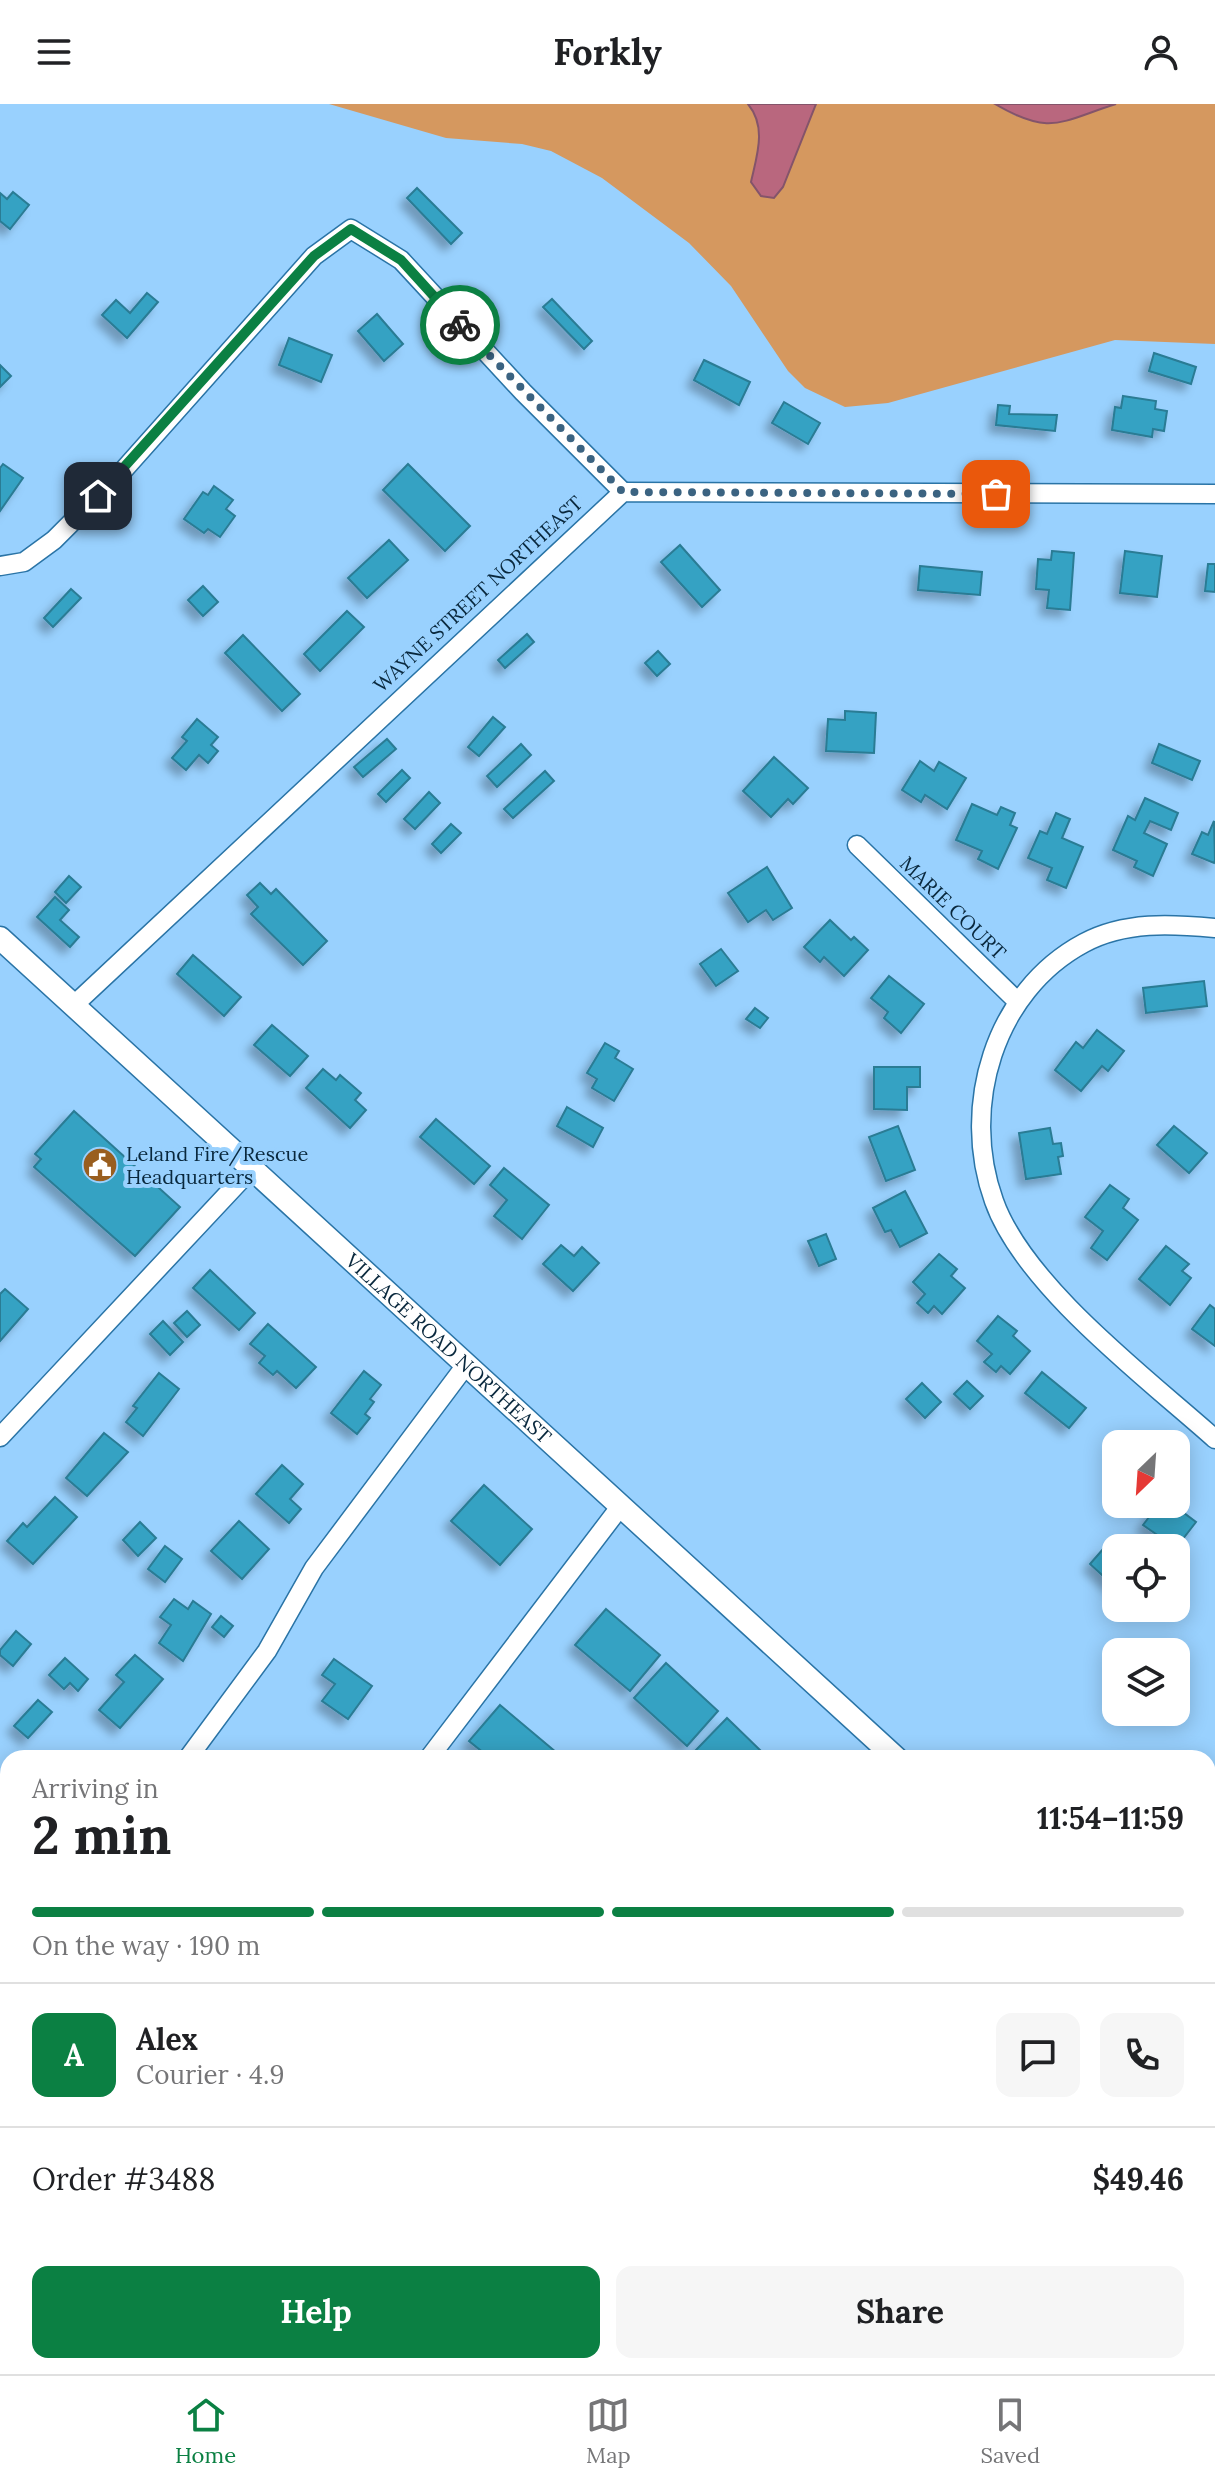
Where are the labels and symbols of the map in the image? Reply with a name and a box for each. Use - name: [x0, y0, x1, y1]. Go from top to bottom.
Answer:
- courier: [420, 285, 500, 365]
- pin: [962, 460, 1030, 528]
- pin: [64, 462, 132, 530]
- street label: WAYNE STREET NORTHEAST: [368, 490, 588, 697]
- street label: MARIE COURT: [895, 851, 1012, 965]
- place label: Leland Fire/Rescue Headquarters: [126, 1141, 308, 1189]
- public building icon: Leland Fire/Rescue Headquarters: [81, 1146, 119, 1184]
- street label: VILLAGE ROAD NORTHEAST: [340, 1247, 557, 1449]
- north arrow: [1102, 1430, 1190, 1518]

